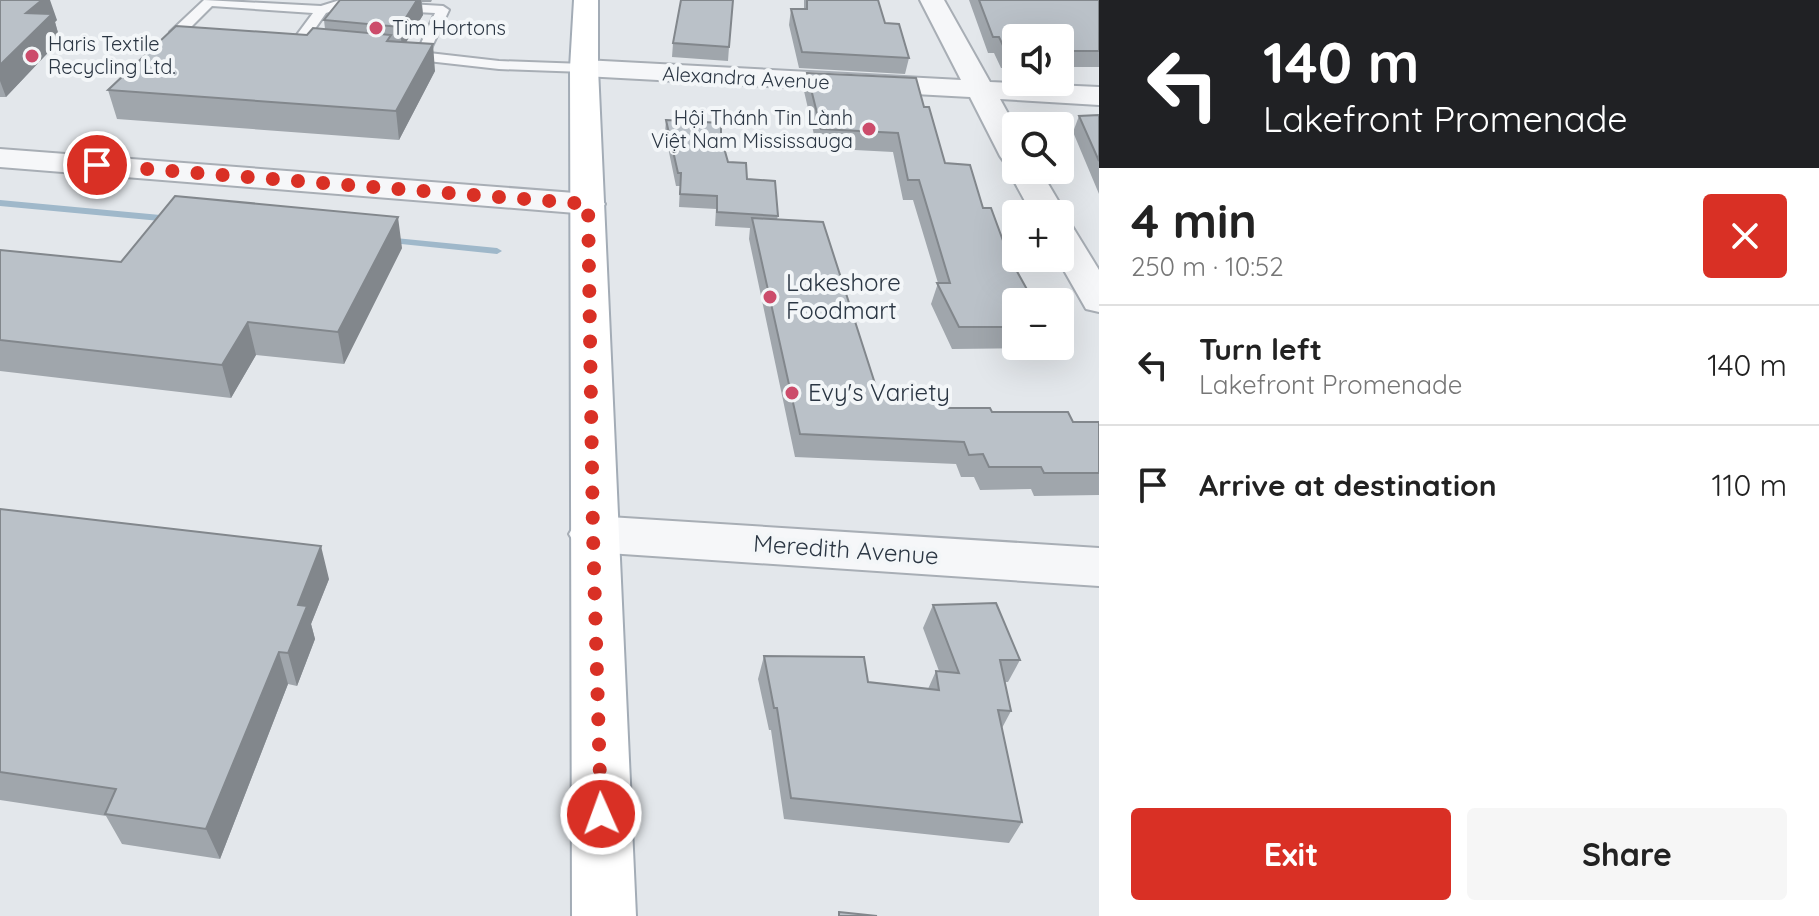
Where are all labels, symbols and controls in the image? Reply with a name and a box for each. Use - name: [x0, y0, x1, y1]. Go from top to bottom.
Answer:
- place label: Tim Hortons: [392, 15, 506, 40]
- marker: Tim Hortons: [367, 19, 385, 37]
- map controls: [1002, 24, 1074, 360]
- button: sound: [1002, 24, 1074, 96]
- text: 140 m: [1263, 27, 1419, 97]
- place label: Haris Textile Recycling Ltd.: [48, 31, 176, 79]
- icon: left: [1131, 32, 1235, 136]
- marker: Haris Textile Recycling Ltd.: [23, 47, 41, 65]
- street label: Alexandra Avenue: [662, 61, 830, 94]
- text: Lakefront Promenade: [1263, 96, 1628, 141]
- place label: Hội Thánh Tin Lành Việt Nam Mississauga: [651, 105, 853, 153]
- button: search: [1002, 112, 1074, 184]
- marker: Hội Thánh Tin Lành Việt Nam Mississauga: [860, 120, 878, 138]
- pin: [63, 131, 131, 199]
- icon: arrive: [75, 143, 119, 187]
- text: 4 min: [1131, 190, 1257, 250]
- button: close: [1703, 194, 1787, 278]
- button: +: [1002, 200, 1074, 272]
- text: 250 m · 10:52: [1131, 250, 1284, 283]
- place label: Lakeshore Foodmart: [786, 267, 901, 325]
- marker: Lakeshore Foodmart: [761, 288, 779, 306]
- button: −: [1002, 288, 1074, 360]
- text: Turn left: [1199, 330, 1322, 368]
- icon: left: [1131, 343, 1175, 387]
- text: 140 m: [1707, 346, 1787, 384]
- text: Lakefront Promenade: [1199, 368, 1462, 401]
- place label: Evy's Variety: [808, 377, 950, 407]
- marker: Evy's Variety: [783, 384, 801, 402]
- icon: arrive: [1131, 463, 1175, 507]
- text: Arrive at destination: [1199, 466, 1497, 504]
- text: 110 m: [1711, 466, 1787, 504]
- street label: Meredith Avenue: [752, 528, 940, 570]
- position arrow: [559, 772, 643, 856]
- button: Exit: [1131, 808, 1451, 900]
- button: Share: [1467, 808, 1787, 900]

